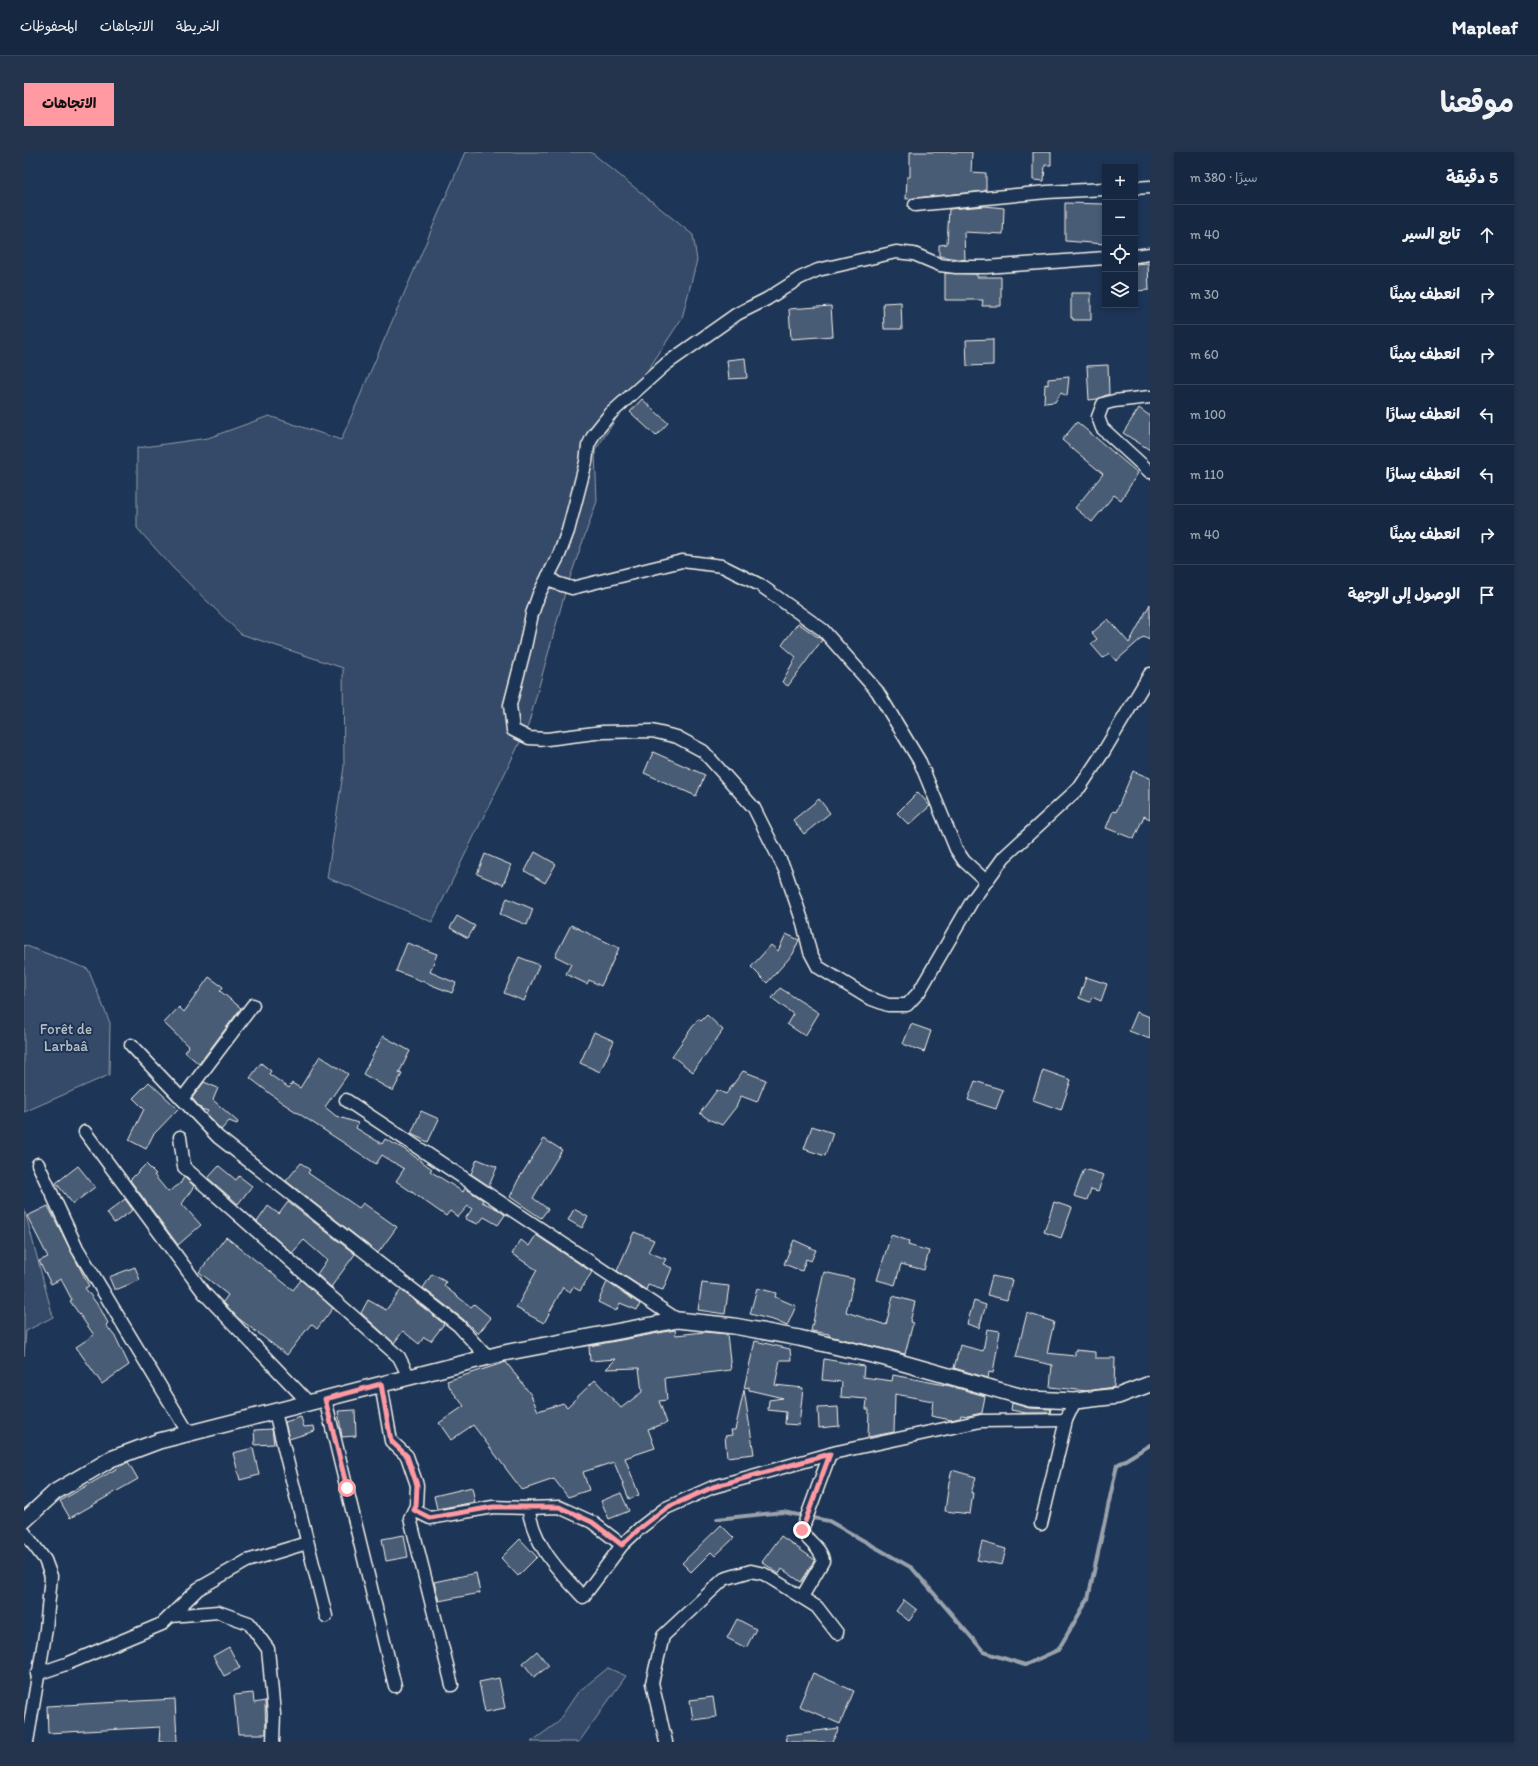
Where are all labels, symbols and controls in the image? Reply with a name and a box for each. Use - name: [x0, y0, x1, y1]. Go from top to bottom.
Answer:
- text: Mapleaf: [1452, 16, 1518, 39]
- text: المحفوظات: [20, 18, 78, 35]
- text: الاتجاهات: [100, 18, 154, 35]
- text: الخريطة: [176, 18, 219, 35]
- button: الاتجاهات: [24, 83, 114, 126]
- text: موقعنا: [1440, 85, 1514, 119]
- map controls: [1102, 164, 1138, 308]
- button: +: [1102, 164, 1138, 200]
- text: 5 دقيقة: [1446, 167, 1498, 187]
- text: سيرًا · 380 m: [1190, 170, 1258, 185]
- button: −: [1102, 200, 1138, 236]
- icon: ahead: [1476, 224, 1498, 246]
- text: تابع السير: [1403, 225, 1460, 243]
- text: 40 m: [1190, 227, 1220, 242]
- button: locate: [1102, 236, 1138, 272]
- button: layers: [1102, 272, 1138, 308]
- icon: right: [1476, 284, 1498, 306]
- text: انعطف يمينًا: [1390, 285, 1460, 303]
- text: 30 m: [1190, 287, 1219, 302]
- icon: right: [1476, 344, 1498, 366]
- text: انعطف يمينًا: [1390, 345, 1460, 363]
- text: 60 m: [1190, 347, 1219, 362]
- icon: left: [1476, 404, 1498, 426]
- text: انعطف يسارًا: [1386, 405, 1460, 423]
- text: 100 m: [1190, 407, 1226, 422]
- icon: left: [1476, 464, 1498, 486]
- text: انعطف يسارًا: [1386, 465, 1460, 483]
- text: 110 m: [1190, 467, 1224, 482]
- icon: right: [1476, 524, 1498, 546]
- text: انعطف يمينًا: [1390, 525, 1460, 543]
- text: 40 m: [1190, 527, 1220, 542]
- icon: arrive: [1476, 584, 1498, 606]
- text: الوصول إلى الوجهة: [1348, 585, 1460, 603]
- park label: Forêt de Larbaâ: [40, 1020, 92, 1055]
- route start: [338, 1479, 356, 1497]
- route end: [793, 1521, 811, 1539]

